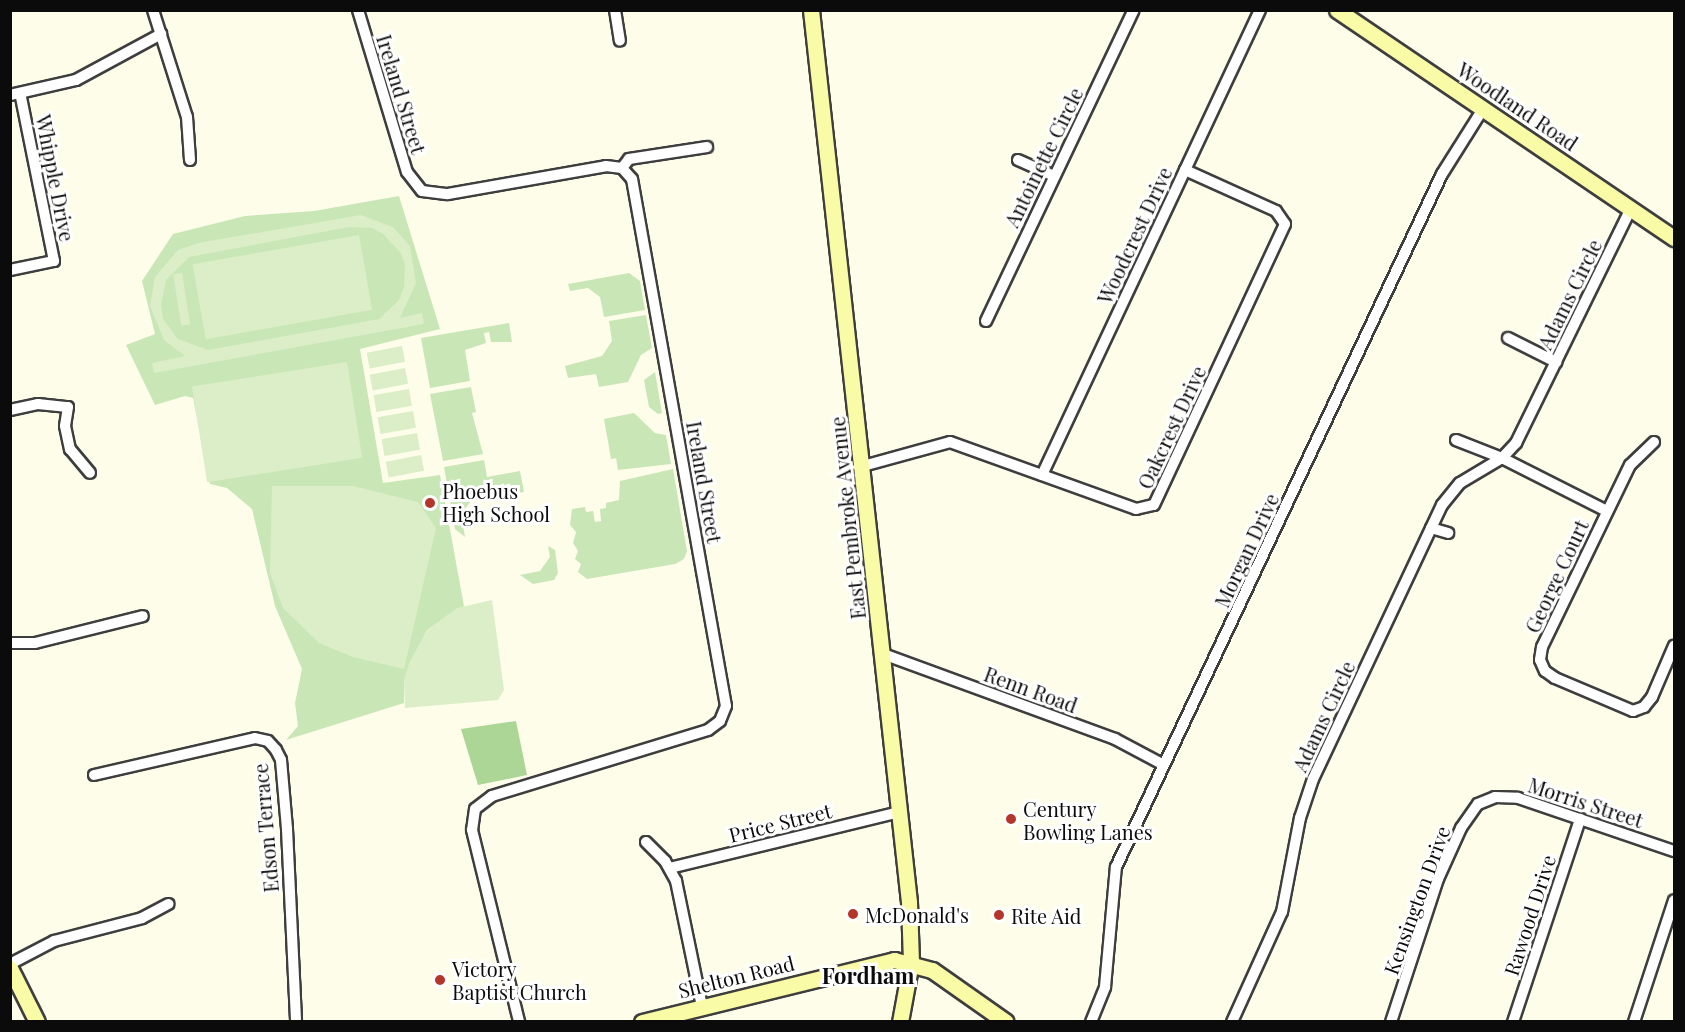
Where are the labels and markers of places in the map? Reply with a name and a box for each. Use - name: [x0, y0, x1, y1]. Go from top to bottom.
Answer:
- place label: Phoebus High School: [442, 479, 550, 526]
- marker: Phoebus High School: [423, 496, 437, 510]
- place label: Century Bowling Lanes: [1023, 796, 1153, 843]
- marker: Century Bowling Lanes: [1004, 812, 1018, 826]
- place label: McDonald's: [865, 902, 969, 926]
- place label: Rite Aid: [1011, 903, 1082, 927]
- marker: McDonald's: [846, 907, 860, 921]
- marker: Rite Aid: [992, 908, 1006, 922]
- place label: Victory Baptist Church: [452, 957, 587, 1004]
- marker: Victory Baptist Church: [433, 973, 447, 987]

